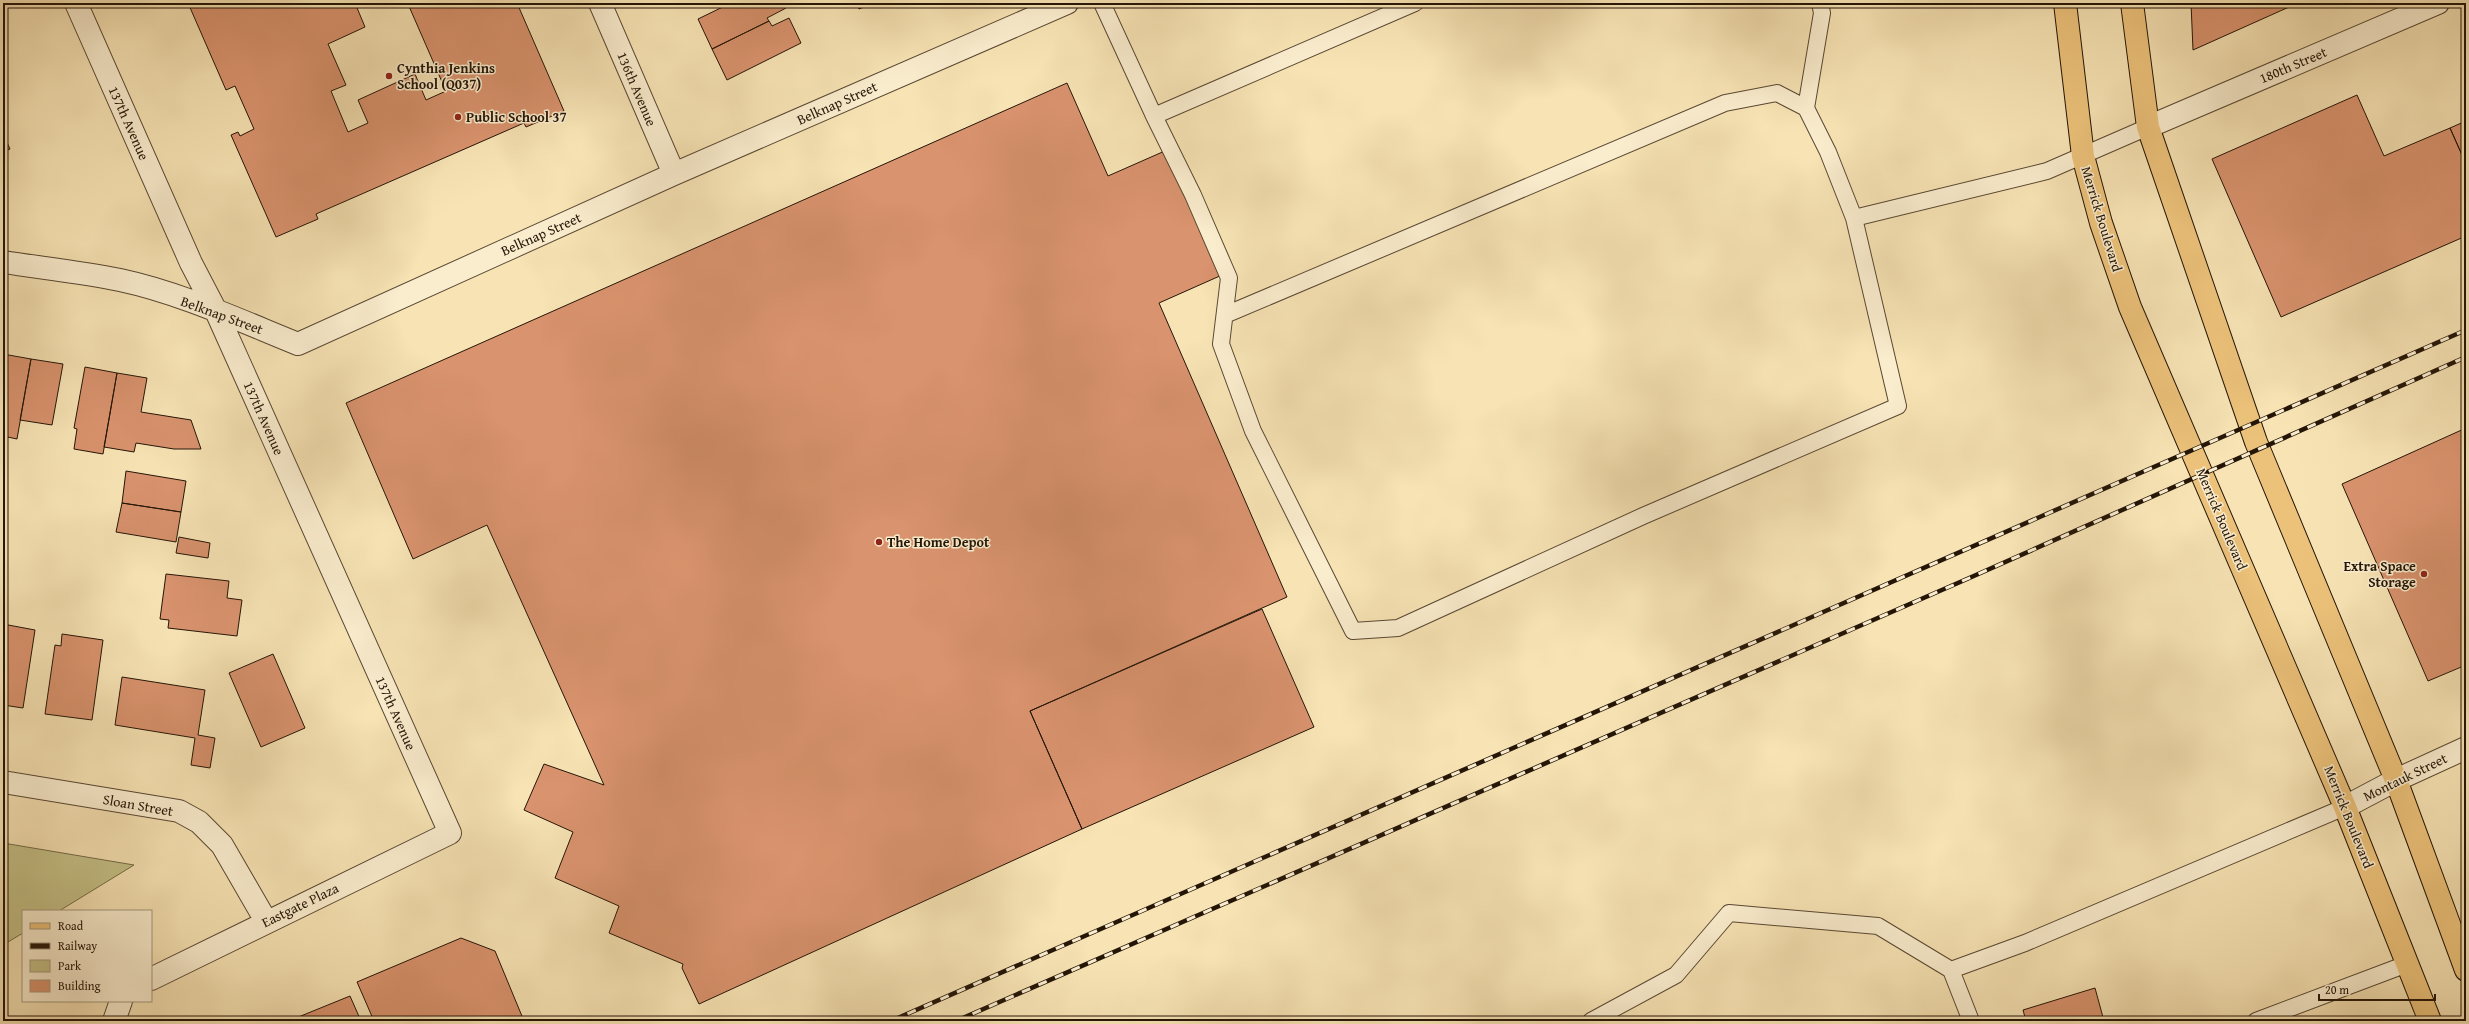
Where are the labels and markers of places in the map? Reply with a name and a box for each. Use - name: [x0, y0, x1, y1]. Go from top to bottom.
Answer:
- place label: Cynthia Jenkins School (Q037): [397, 58, 495, 94]
- marker: Cynthia Jenkins School (Q037): [384, 71, 394, 81]
- place label: Public School 37: [466, 107, 567, 127]
- marker: Public School 37: [453, 112, 463, 122]
- place label: The Home Depot: [887, 532, 990, 552]
- marker: The Home Depot: [874, 537, 884, 547]
- place label: Extra Space Storage: [2343, 556, 2416, 592]
- marker: Extra Space Storage: [2419, 569, 2429, 579]

